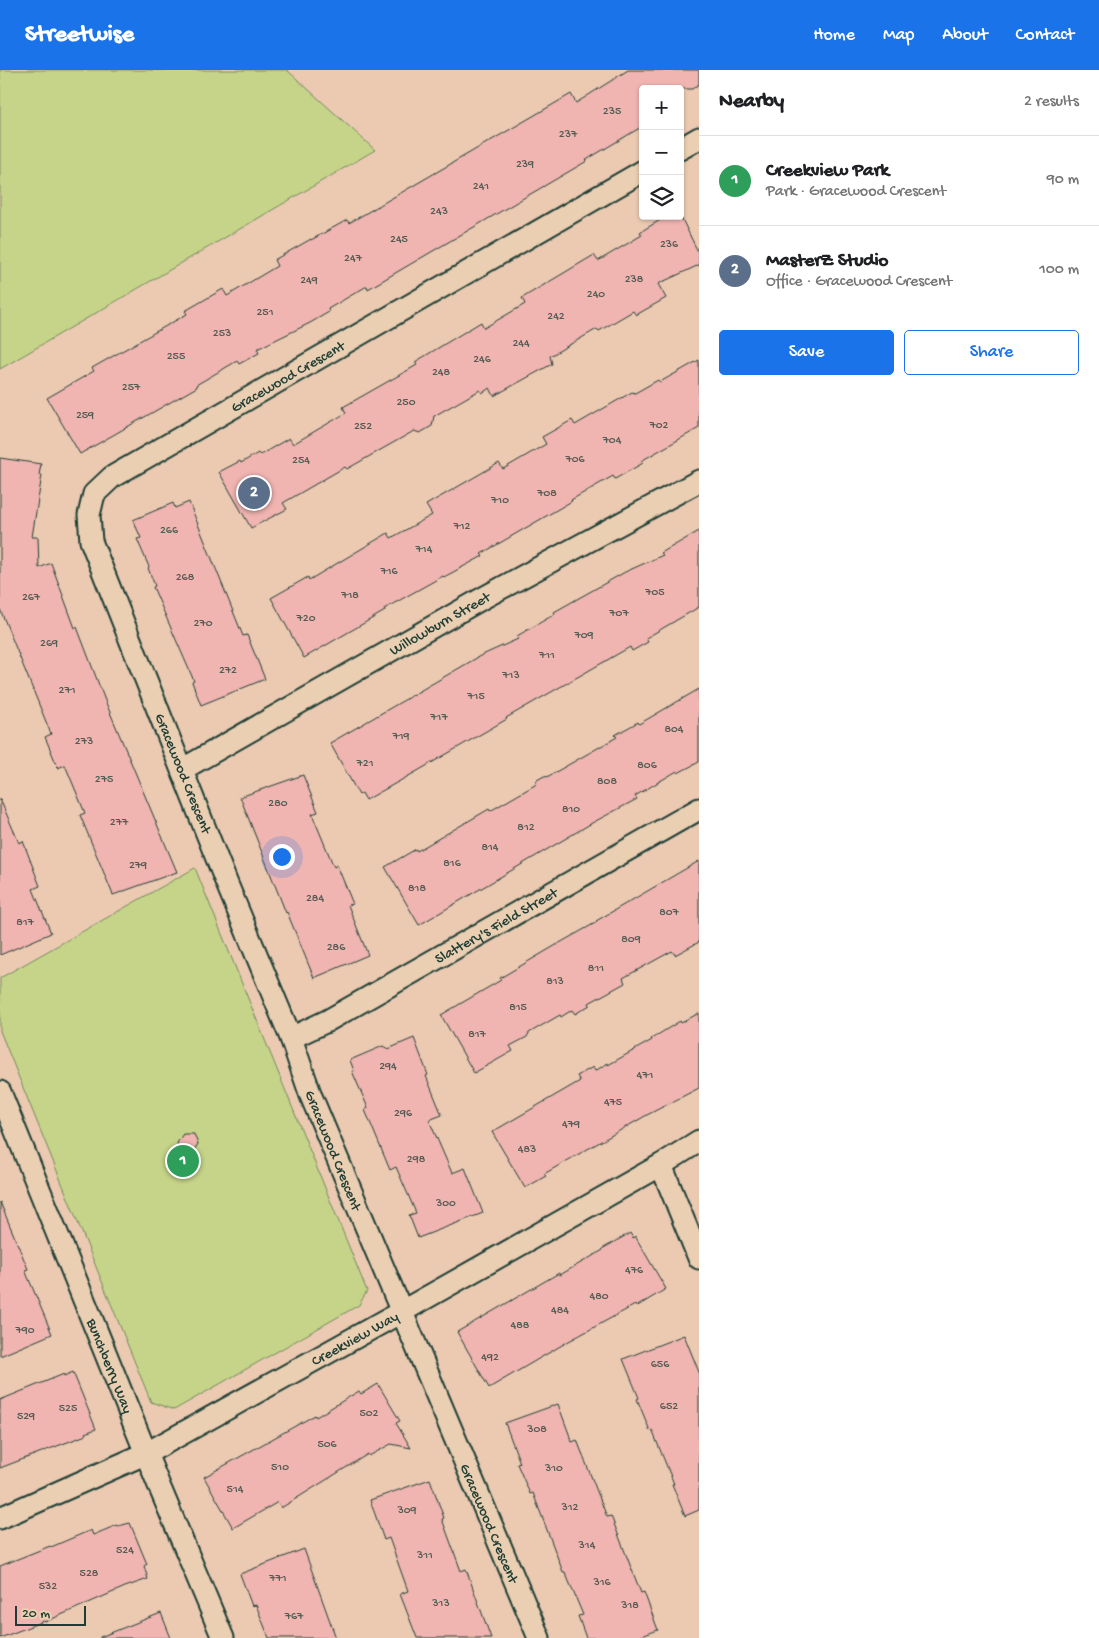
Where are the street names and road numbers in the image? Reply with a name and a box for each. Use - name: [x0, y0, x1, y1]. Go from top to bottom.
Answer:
- street label: Gracewood Crescent: [228, 337, 350, 417]
- street label: Willowburn Street: [387, 588, 495, 660]
- street label: Gracewood Crescent: [150, 711, 215, 838]
- street label: Slattery's Field Street: [432, 884, 563, 969]
- street label: Gracewood Crescent: [300, 1088, 365, 1215]
- street label: Creekview Way: [309, 1308, 403, 1371]
- street label: Bunchberry Way: [81, 1315, 136, 1417]
- street label: Gracewood Crescent: [455, 1461, 522, 1588]

